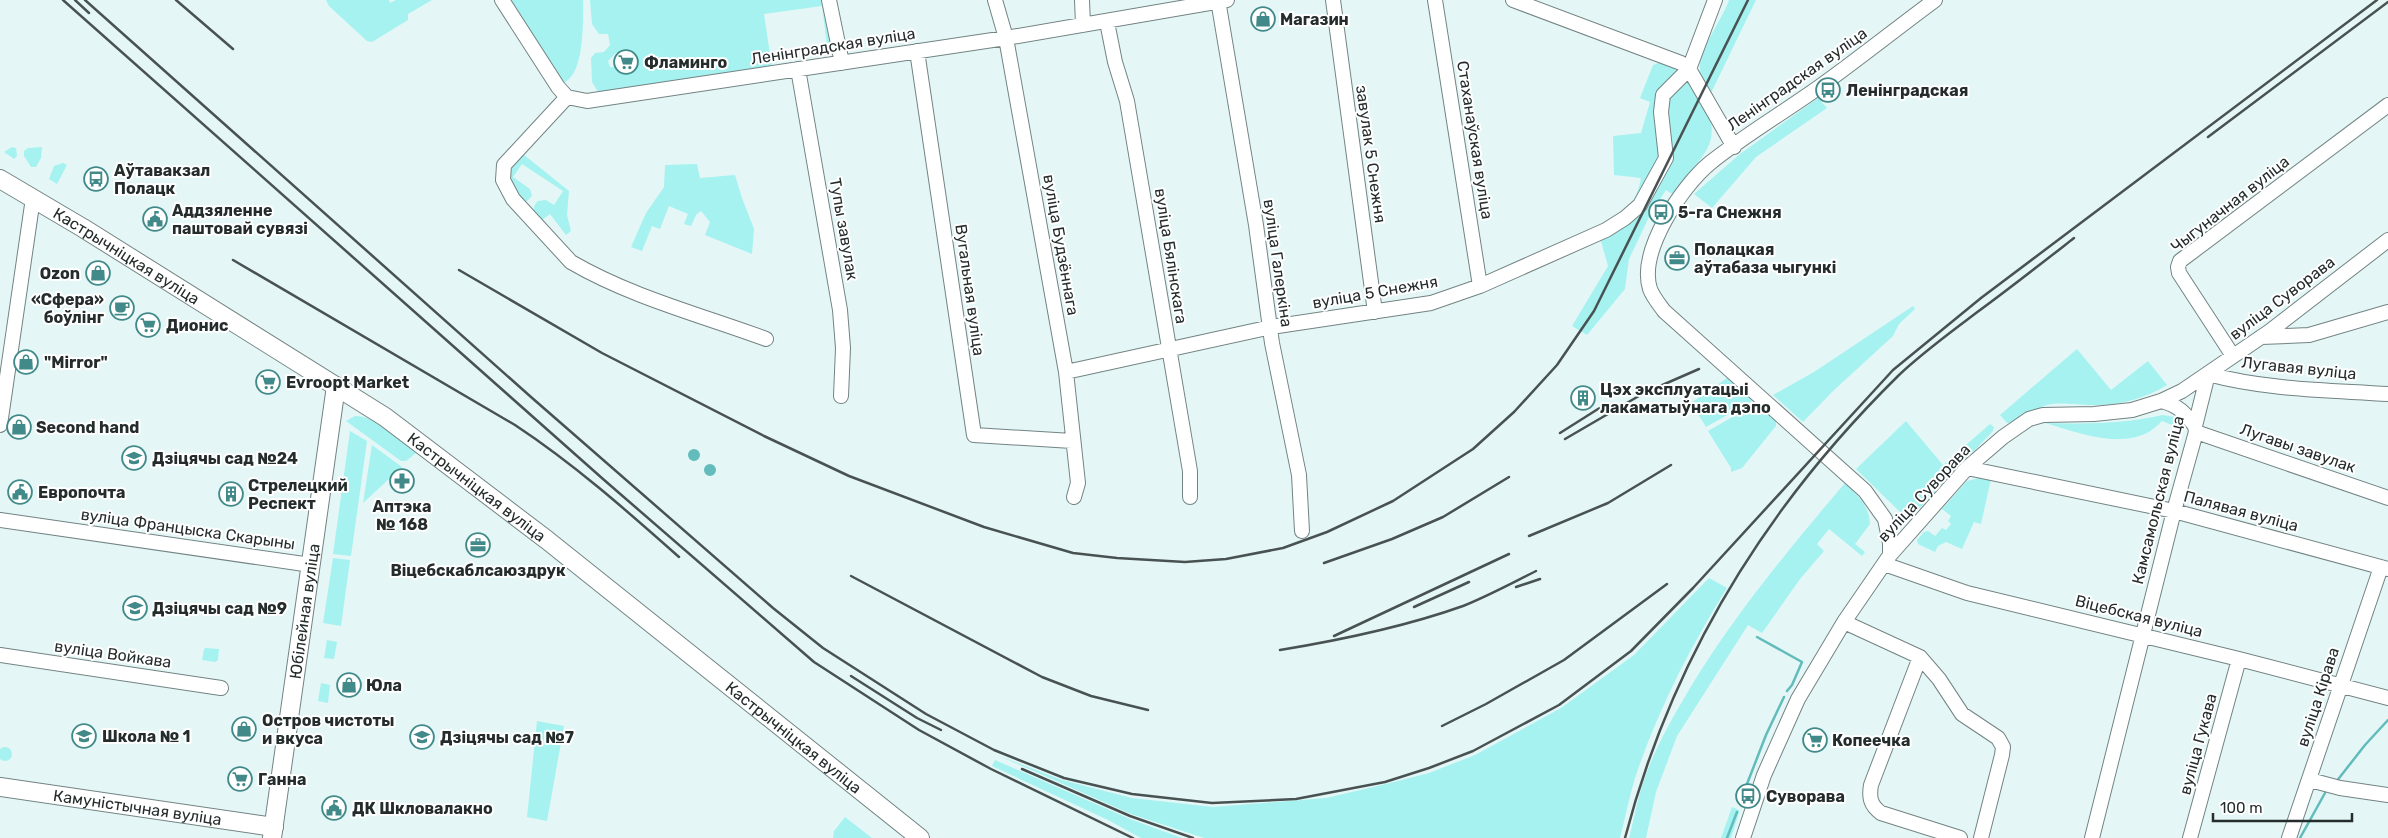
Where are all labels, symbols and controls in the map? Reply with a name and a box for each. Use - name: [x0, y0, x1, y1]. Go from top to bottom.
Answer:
- shop icon: Магазин: [1250, 6, 1276, 32]
- place label: Магазин: [1280, 10, 1349, 29]
- street label: Ленінградская вуліца: [1723, 23, 1871, 135]
- street label: Ленінградская вуліца: [749, 24, 917, 68]
- supermarket icon: Фламинго: [613, 49, 639, 75]
- place label: Фламинго: [644, 53, 728, 72]
- street label: Стаханаўская вуліца: [1453, 59, 1497, 221]
- bus stop icon: Ленінградская: [1815, 77, 1841, 103]
- place label: Ленінградская: [1846, 81, 1968, 100]
- street label: завулак 5 Снежня: [1352, 84, 1390, 224]
- street label: Чыгуначная вуліца: [2167, 152, 2293, 256]
- place label: Аўтавакзал Полацк: [114, 161, 210, 198]
- bus stop icon: Аўтавакзал Полацк: [83, 166, 109, 192]
- street label: вуліца Будзённага: [1039, 173, 1083, 317]
- street label: Тупы завулак: [826, 176, 862, 282]
- street label: вуліца Бялінскага: [1151, 187, 1191, 325]
- street label: вуліца Галеркіна: [1260, 198, 1296, 328]
- bus stop icon: 5-га Снежня: [1648, 199, 1674, 225]
- place label: Аддзяленне паштовай сувязі: [172, 201, 308, 238]
- street label: Кастрычніцкая вуліца: [50, 203, 203, 308]
- place label: 5-га Снежня: [1678, 203, 1782, 222]
- public building icon: Аддзяленне паштовай сувязі: [142, 206, 168, 232]
- street label: Вугальная вуліца: [951, 223, 989, 357]
- place label: Полацкая аўтабаза чыгункі: [1694, 240, 1836, 277]
- office icon: Полацкая аўтабаза чыгункі: [1664, 245, 1690, 271]
- street label: вуліца Суворава: [2226, 252, 2338, 344]
- shop icon: Ozon: [85, 260, 111, 286]
- place label: Ozon: [40, 264, 80, 283]
- street label: вуліца 5 Снежня: [1311, 272, 1439, 312]
- place label: «Сфера» боўлінг: [31, 290, 105, 327]
- cafe icon: «Сфера» боўлінг: [109, 295, 135, 321]
- supermarket icon: Дионис: [135, 312, 161, 338]
- place label: Дионис: [166, 316, 228, 335]
- shop icon: "Mirror": [13, 349, 39, 375]
- place label: "Mirror": [44, 353, 108, 372]
- street label: Лугавая вуліца: [2241, 353, 2357, 383]
- supermarket icon: Evroopt Market: [255, 369, 281, 395]
- place label: Evroopt Market: [286, 373, 410, 392]
- place label: Цэх эксплуатацыі лакаматыўнага дэпо: [1600, 380, 1771, 417]
- building icon: Цэх эксплуатацыі лакаматыўнага дэпо: [1570, 385, 1596, 411]
- shop icon: Second hand: [6, 414, 32, 440]
- street label: Камсамольская вуліца: [2128, 414, 2188, 586]
- place label: Second hand: [36, 418, 139, 437]
- street label: Лугавы завулак: [2238, 419, 2359, 477]
- street label: Кастрычніцкая вуліца: [404, 428, 550, 545]
- street label: вуліца Суворава: [1874, 440, 1974, 546]
- school or university icon: Дзіцячы сад №24: [121, 445, 147, 471]
- place label: Дзіцячы сад №24: [152, 449, 298, 468]
- pharmacy icon: Аптэка № 168: [389, 468, 415, 494]
- place label: Стрелецкий Респект: [248, 476, 348, 513]
- public building icon: Европочта: [7, 479, 33, 505]
- building icon: Стрелецкий Респект: [218, 481, 244, 507]
- place label: Европочта: [38, 483, 126, 502]
- street label: Палявая вуліца: [2182, 487, 2300, 535]
- place label: Аптэка № 168: [373, 497, 431, 534]
- street label: вуліца Францыска Скарыны: [80, 505, 296, 553]
- office icon: Віцебскаблсаюздрук: [465, 532, 491, 558]
- street label: Юбілейная вуліца: [285, 542, 323, 680]
- place label: Віцебскаблсаюздрук: [390, 561, 566, 580]
- street label: Віцебская вуліца: [2073, 591, 2205, 641]
- school or university icon: Дзіцячы сад №9: [122, 595, 148, 621]
- place label: Дзіцячы сад №9: [152, 599, 287, 618]
- street label: вуліца Войкава: [53, 636, 173, 672]
- street label: вуліца Кірава: [2293, 645, 2343, 749]
- shop icon: Юла: [336, 672, 362, 698]
- place label: Юла: [366, 676, 402, 695]
- street label: Кастрычніцкая вуліца: [722, 677, 866, 797]
- street label: вуліца Гукава: [2175, 691, 2221, 797]
- place label: Остров чистоты и вкуса: [262, 711, 394, 748]
- shop icon: Остров чистоты и вкуса: [231, 716, 257, 742]
- school or university icon: Школа № 1: [71, 723, 97, 749]
- school or university icon: Дзіцячы сад №7: [409, 724, 435, 750]
- place label: Школа № 1: [102, 727, 191, 746]
- supermarket icon: Копеечка: [1802, 727, 1828, 753]
- place label: Дзіцячы сад №7: [440, 728, 574, 747]
- place label: Копеечка: [1832, 731, 1910, 750]
- supermarket icon: Ганна: [227, 766, 253, 792]
- place label: Ганна: [258, 770, 306, 789]
- bus stop icon: Суворава: [1735, 783, 1761, 809]
- street label: Камуністычная вуліца: [52, 785, 223, 829]
- place label: Суворава: [1766, 787, 1845, 806]
- scale bar: [2213, 790, 2352, 822]
- public building icon: ДК Шкловалакно: [321, 795, 347, 821]
- place label: ДК Шкловалакно: [352, 799, 493, 818]
- text: 100 m: [2220, 799, 2262, 817]

